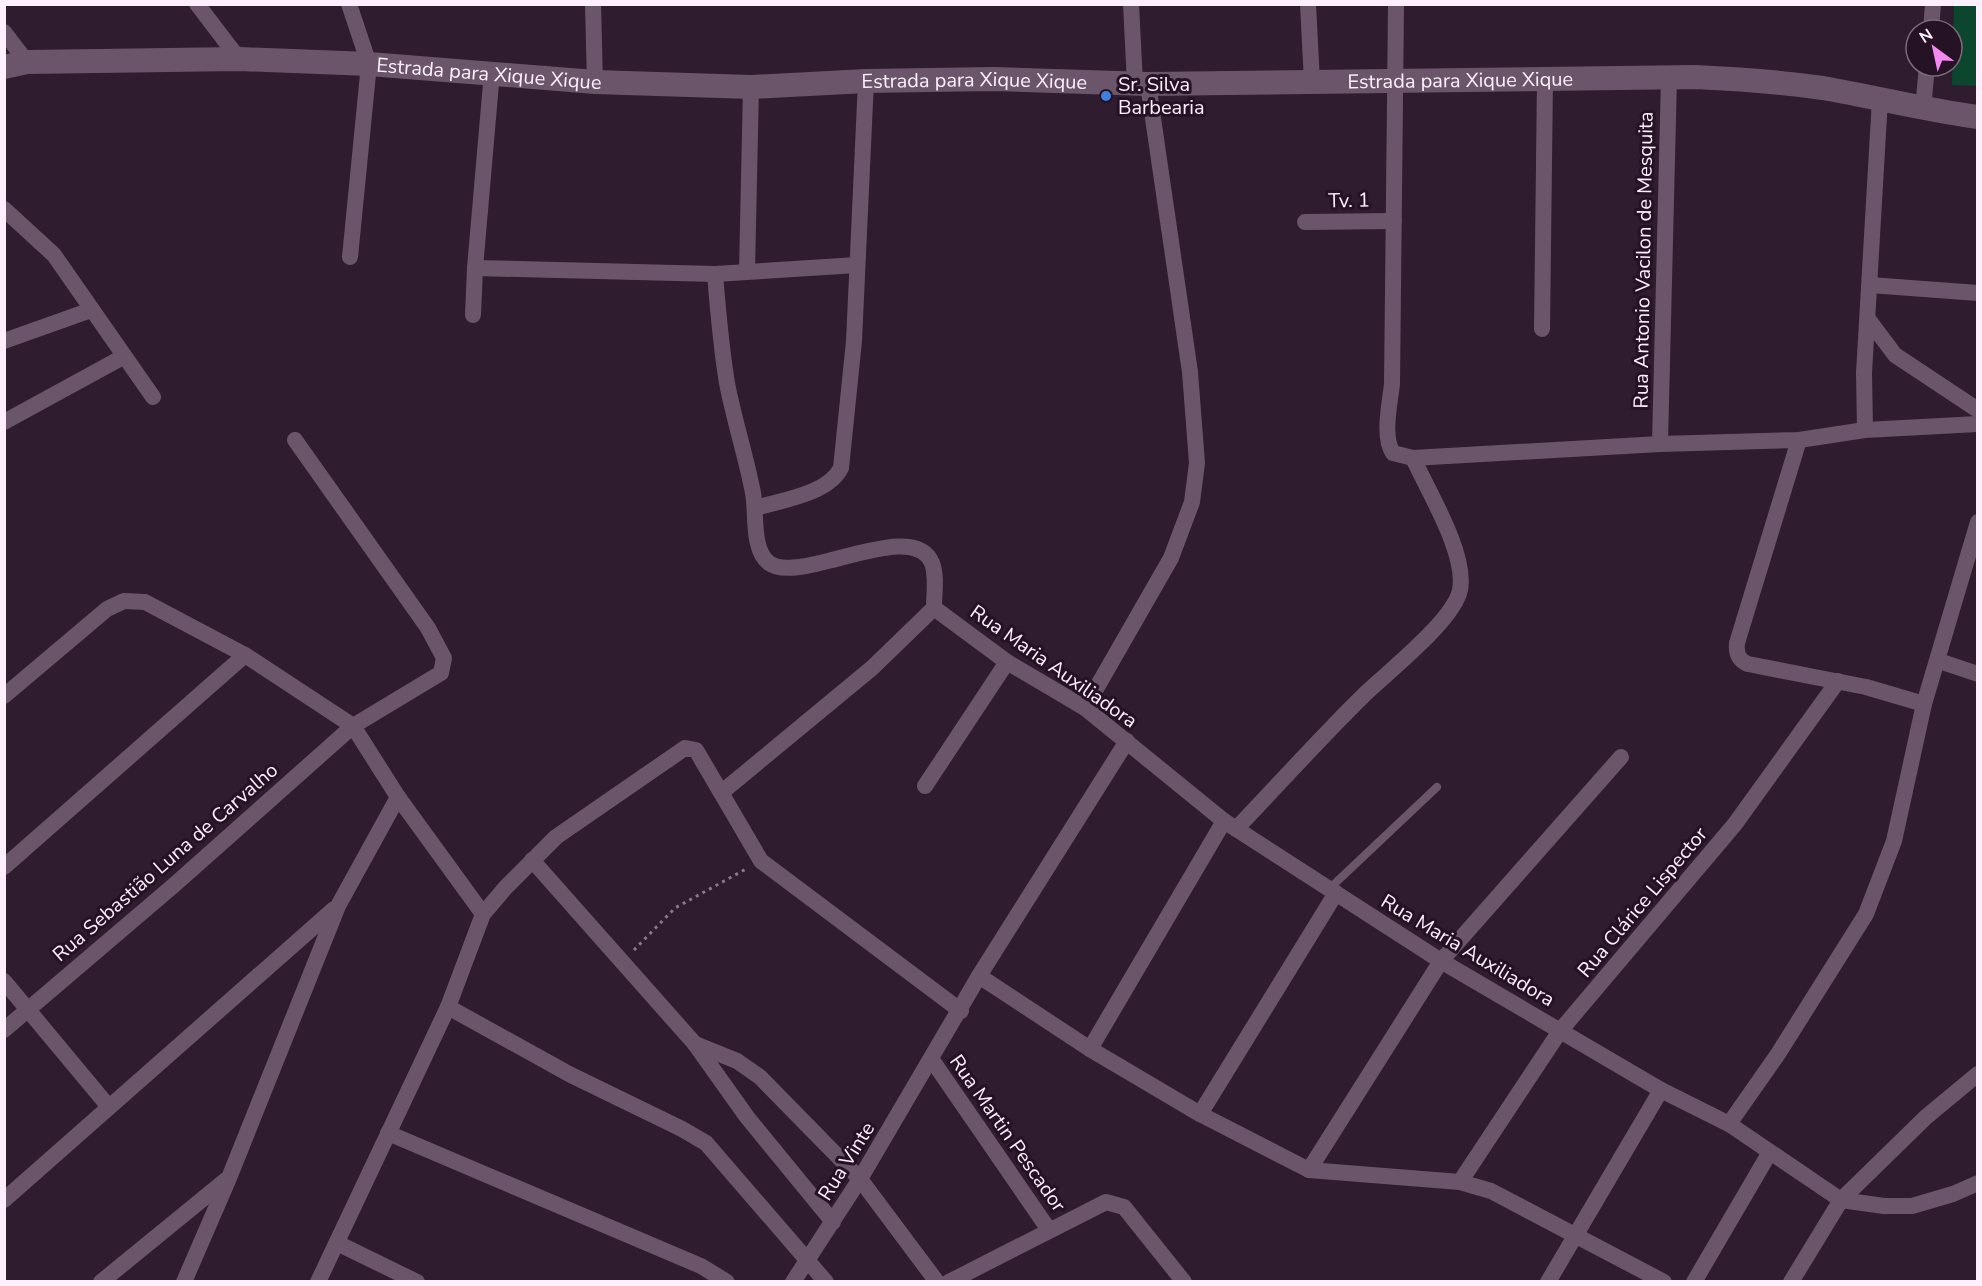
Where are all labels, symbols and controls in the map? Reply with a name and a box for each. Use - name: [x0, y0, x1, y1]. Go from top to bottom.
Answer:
- north arrow: [1904, 18, 1964, 78]
- text: N: [1915, 24, 1937, 49]
- street label: Estrada para Xique Xique: [375, 52, 602, 96]
- street label: Estrada para Xique Xique: [861, 66, 1088, 96]
- street label: Estrada para Xique Xique: [1347, 66, 1573, 95]
- place label: Sr. Silva Barbearia: [1118, 71, 1205, 121]
- marker: Sr. Silva Barbearia: [1099, 89, 1113, 103]
- street label: Rua Antonio Vacilon de Mesquita: [1627, 111, 1660, 409]
- street label: Tv. 1: [1328, 187, 1370, 214]
- street label: Rua Maria Auxiliadora: [965, 599, 1143, 734]
- street label: Rua Sebastião Luna de Carvalho: [47, 757, 284, 968]
- street label: Rua Clárice Lispector: [1571, 821, 1713, 983]
- street label: Rua Maria Auxiliadora: [1376, 888, 1560, 1013]
- street label: Rua Martin Pescador: [943, 1049, 1072, 1217]
- street label: Rua Vinte: [812, 1117, 881, 1206]

